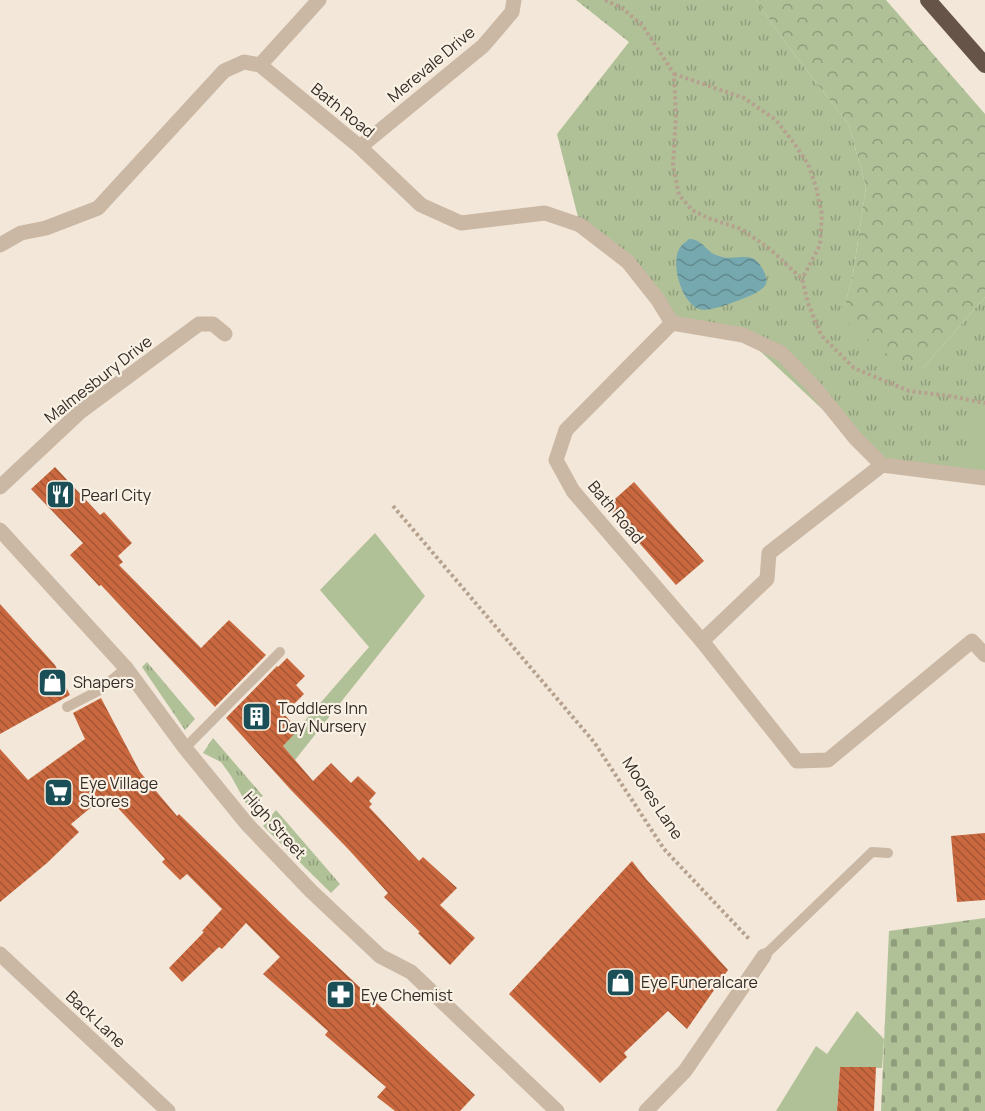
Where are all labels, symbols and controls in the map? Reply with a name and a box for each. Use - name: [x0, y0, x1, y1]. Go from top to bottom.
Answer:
- street label: Merevale Drive: [383, 21, 479, 107]
- street label: Bath Road: [307, 78, 379, 142]
- street label: Malmesbury Drive: [40, 330, 156, 428]
- street label: Bath Road: [583, 476, 649, 548]
- restaurant icon: Pearl City: [44, 479, 76, 511]
- place label: Pearl City: [81, 484, 152, 506]
- shop icon: Shapers: [36, 666, 68, 698]
- place label: Shapers: [73, 671, 134, 693]
- place label: Toddlers Inn Day Nursery: [278, 697, 368, 737]
- building icon: Toddlers Inn Day Nursery: [241, 701, 273, 733]
- street label: Moores Lane: [617, 753, 689, 843]
- place label: Eye Village Stores: [80, 772, 158, 812]
- supermarket icon: Eye Village Stores: [43, 776, 75, 808]
- street label: High Street: [239, 786, 311, 864]
- shop icon: Eye Funeralcare: [604, 966, 636, 998]
- place label: Eye Funeralcare: [641, 971, 758, 993]
- pharmacy icon: Eye Chemist: [324, 979, 356, 1011]
- place label: Eye Chemist: [361, 984, 453, 1006]
- street label: Back Lane: [61, 986, 131, 1052]

